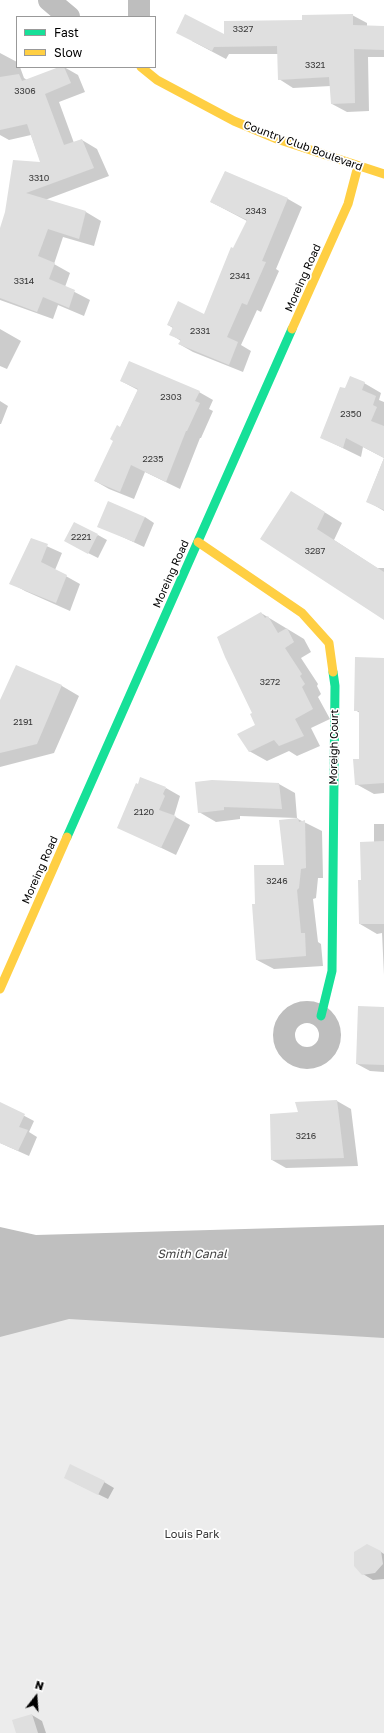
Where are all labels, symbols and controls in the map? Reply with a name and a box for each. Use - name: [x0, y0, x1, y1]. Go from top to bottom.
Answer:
- legend: [16, 16, 156, 68]
- house number: 3327: [233, 24, 253, 34]
- text: Fast: [54, 25, 79, 40]
- text: Slow: [54, 45, 82, 60]
- house number: 3321: [305, 60, 325, 70]
- house number: 3306: [14, 86, 36, 96]
- street label: Country Club Boulevard: [242, 118, 364, 174]
- house number: 3310: [29, 173, 49, 183]
- house number: 2343: [245, 206, 267, 216]
- street label: Moreing Road: [282, 242, 324, 314]
- house number: 2341: [230, 271, 250, 281]
- house number: 3314: [14, 276, 34, 286]
- house number: 2331: [190, 326, 210, 336]
- house number: 2303: [160, 392, 182, 402]
- house number: 2350: [340, 409, 362, 419]
- house number: 2235: [143, 454, 163, 464]
- house number: 2221: [71, 532, 91, 542]
- street label: Moreing Road: [150, 538, 192, 610]
- house number: 3287: [305, 546, 325, 556]
- house number: 3272: [260, 677, 280, 687]
- street label: Moreigh Court: [327, 709, 341, 785]
- house number: 2191: [13, 717, 33, 727]
- house number: 2120: [134, 807, 154, 817]
- street label: Moreing Road: [19, 834, 61, 906]
- house number: 3246: [266, 876, 288, 886]
- house number: 3216: [296, 1131, 316, 1141]
- water label: Smith Canal: [157, 1247, 227, 1261]
- park label: Louis Park: [165, 1528, 219, 1542]
- north arrow: [16, 1677, 56, 1717]
- text: N: [34, 1678, 46, 1692]

